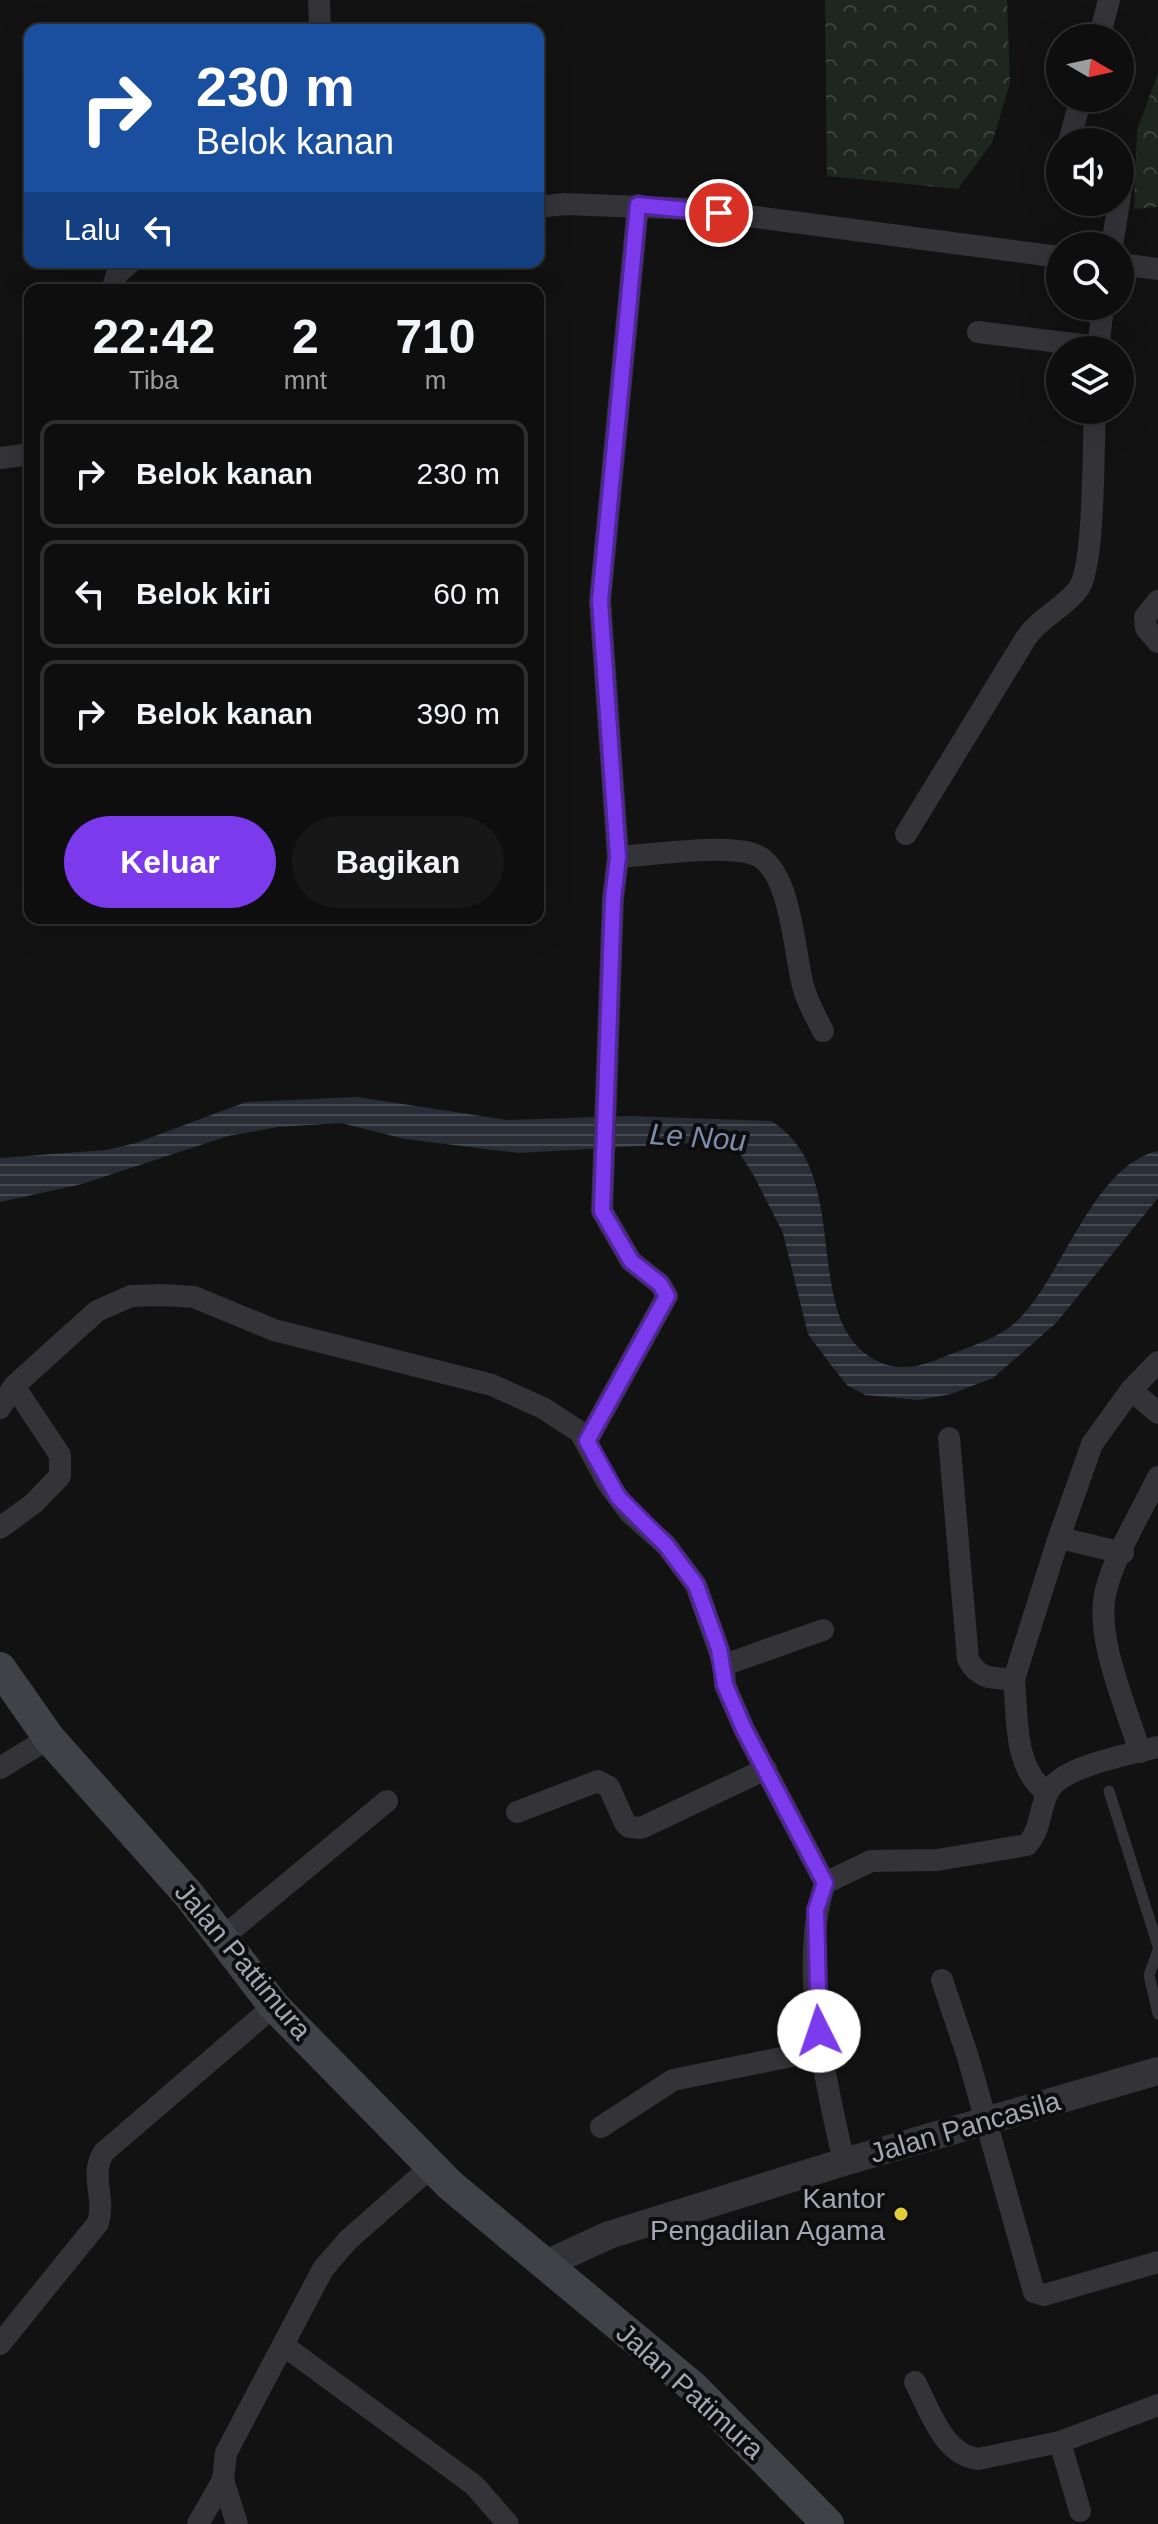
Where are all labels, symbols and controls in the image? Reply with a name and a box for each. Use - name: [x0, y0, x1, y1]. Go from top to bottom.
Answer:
- north arrow: [1046, 24, 1134, 112]
- map controls: [1046, 24, 1134, 424]
- text: 230 m: [196, 55, 355, 118]
- icon: right: [64, 56, 168, 160]
- text: Belok kanan: [196, 121, 394, 162]
- button: sound: [1046, 128, 1134, 216]
- pin: [685, 179, 753, 247]
- icon: arrive: [697, 191, 741, 235]
- icon: left: [137, 208, 181, 252]
- text: Lalu: [64, 213, 121, 246]
- button: search: [1046, 232, 1134, 320]
- text: 22:42: [92, 310, 215, 363]
- text: 2: [292, 310, 319, 363]
- text: 710: [395, 310, 476, 363]
- button: layers: [1046, 336, 1134, 424]
- text: Tiba: [129, 365, 179, 395]
- text: mnt: [284, 365, 327, 395]
- text: m: [425, 365, 446, 395]
- icon: right: [68, 452, 112, 496]
- text: Belok kanan: [136, 457, 313, 490]
- text: 230 m: [417, 457, 500, 490]
- icon: left: [68, 572, 112, 616]
- text: Belok kiri: [136, 577, 271, 610]
- text: 60 m: [433, 577, 500, 610]
- icon: right: [68, 692, 112, 736]
- text: Belok kanan: [136, 697, 313, 730]
- text: 390 m: [417, 697, 500, 730]
- button: Keluar: [64, 816, 276, 908]
- button: Bagikan: [292, 816, 504, 908]
- water label: Le Nou: [649, 1117, 748, 1157]
- street label: Jalan Pattimura: [169, 1877, 318, 2046]
- position arrow: [777, 1989, 861, 2073]
- street label: Jalan Pancasila: [866, 2085, 1064, 2169]
- place label: Kantor Pengadilan Agama: [650, 2183, 885, 2246]
- marker: Kantor Pengadilan Agama: [892, 2205, 910, 2223]
- street label: Jalan Patimura: [610, 2317, 770, 2465]

